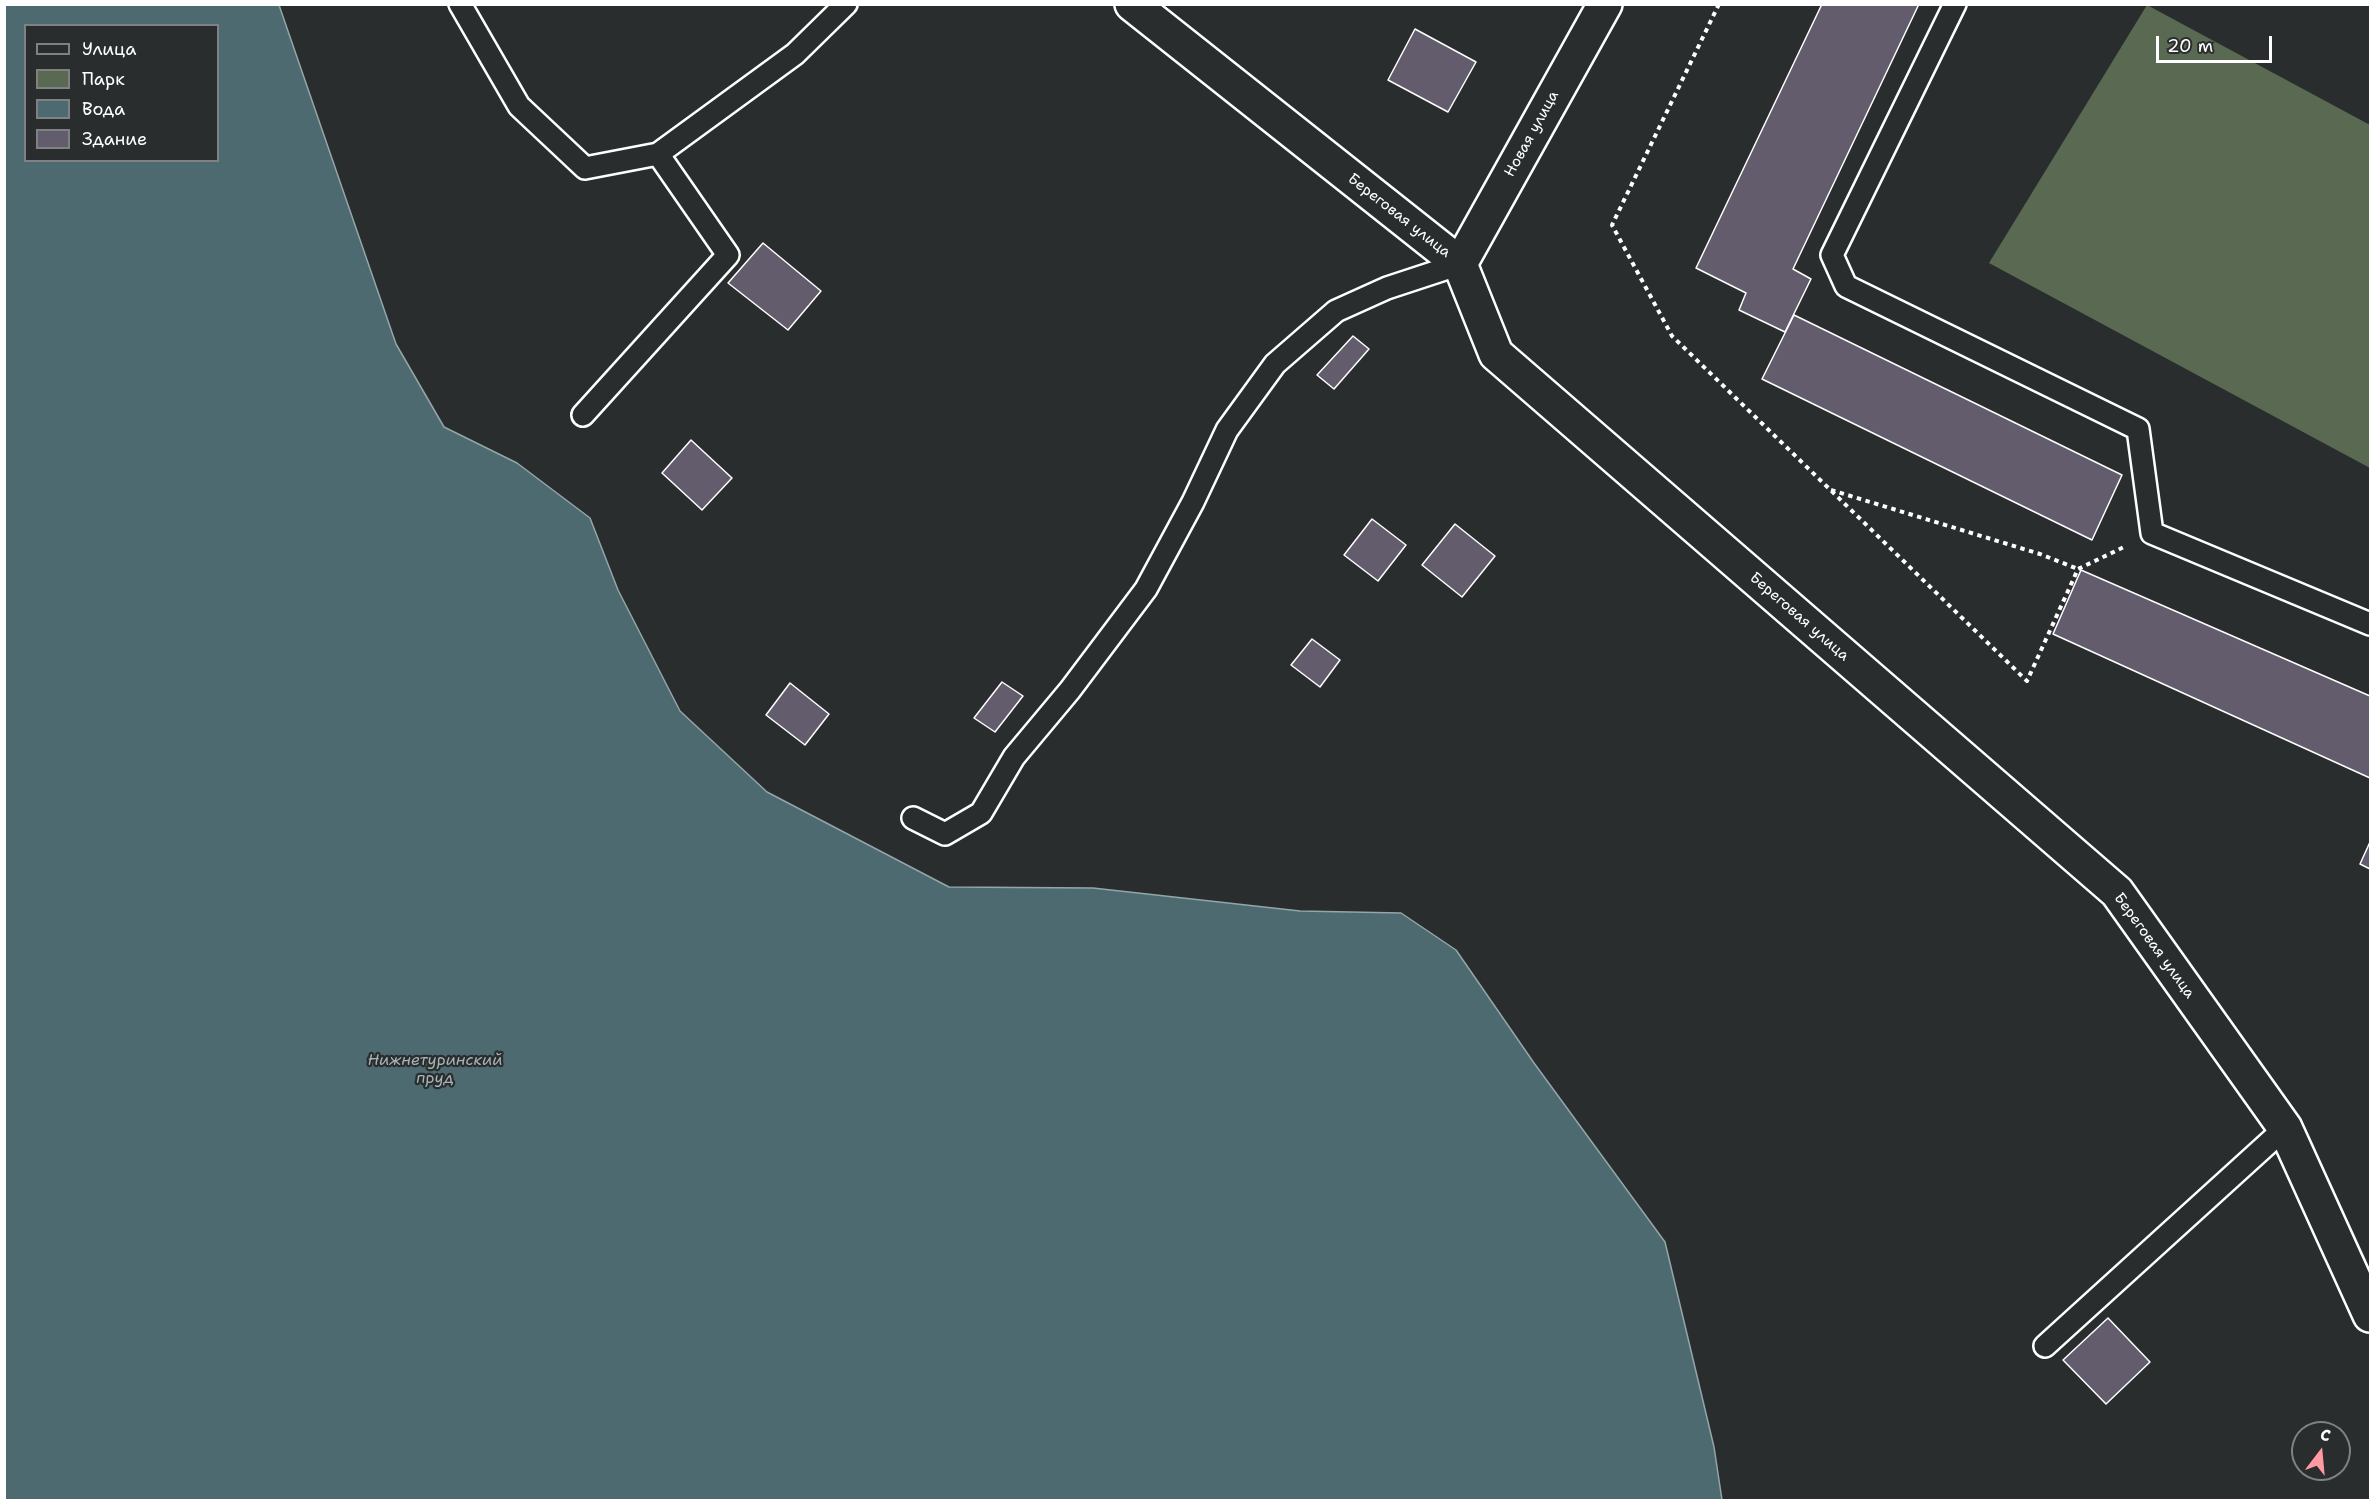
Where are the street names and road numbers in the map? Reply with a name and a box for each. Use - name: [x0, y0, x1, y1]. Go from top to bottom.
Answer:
- street label: Новая улица: [1501, 88, 1563, 180]
- street label: Береговая улица: [1344, 170, 1454, 262]
- street label: Береговая улица: [1746, 569, 1852, 665]
- street label: Береговая улица: [2110, 890, 2198, 1002]

